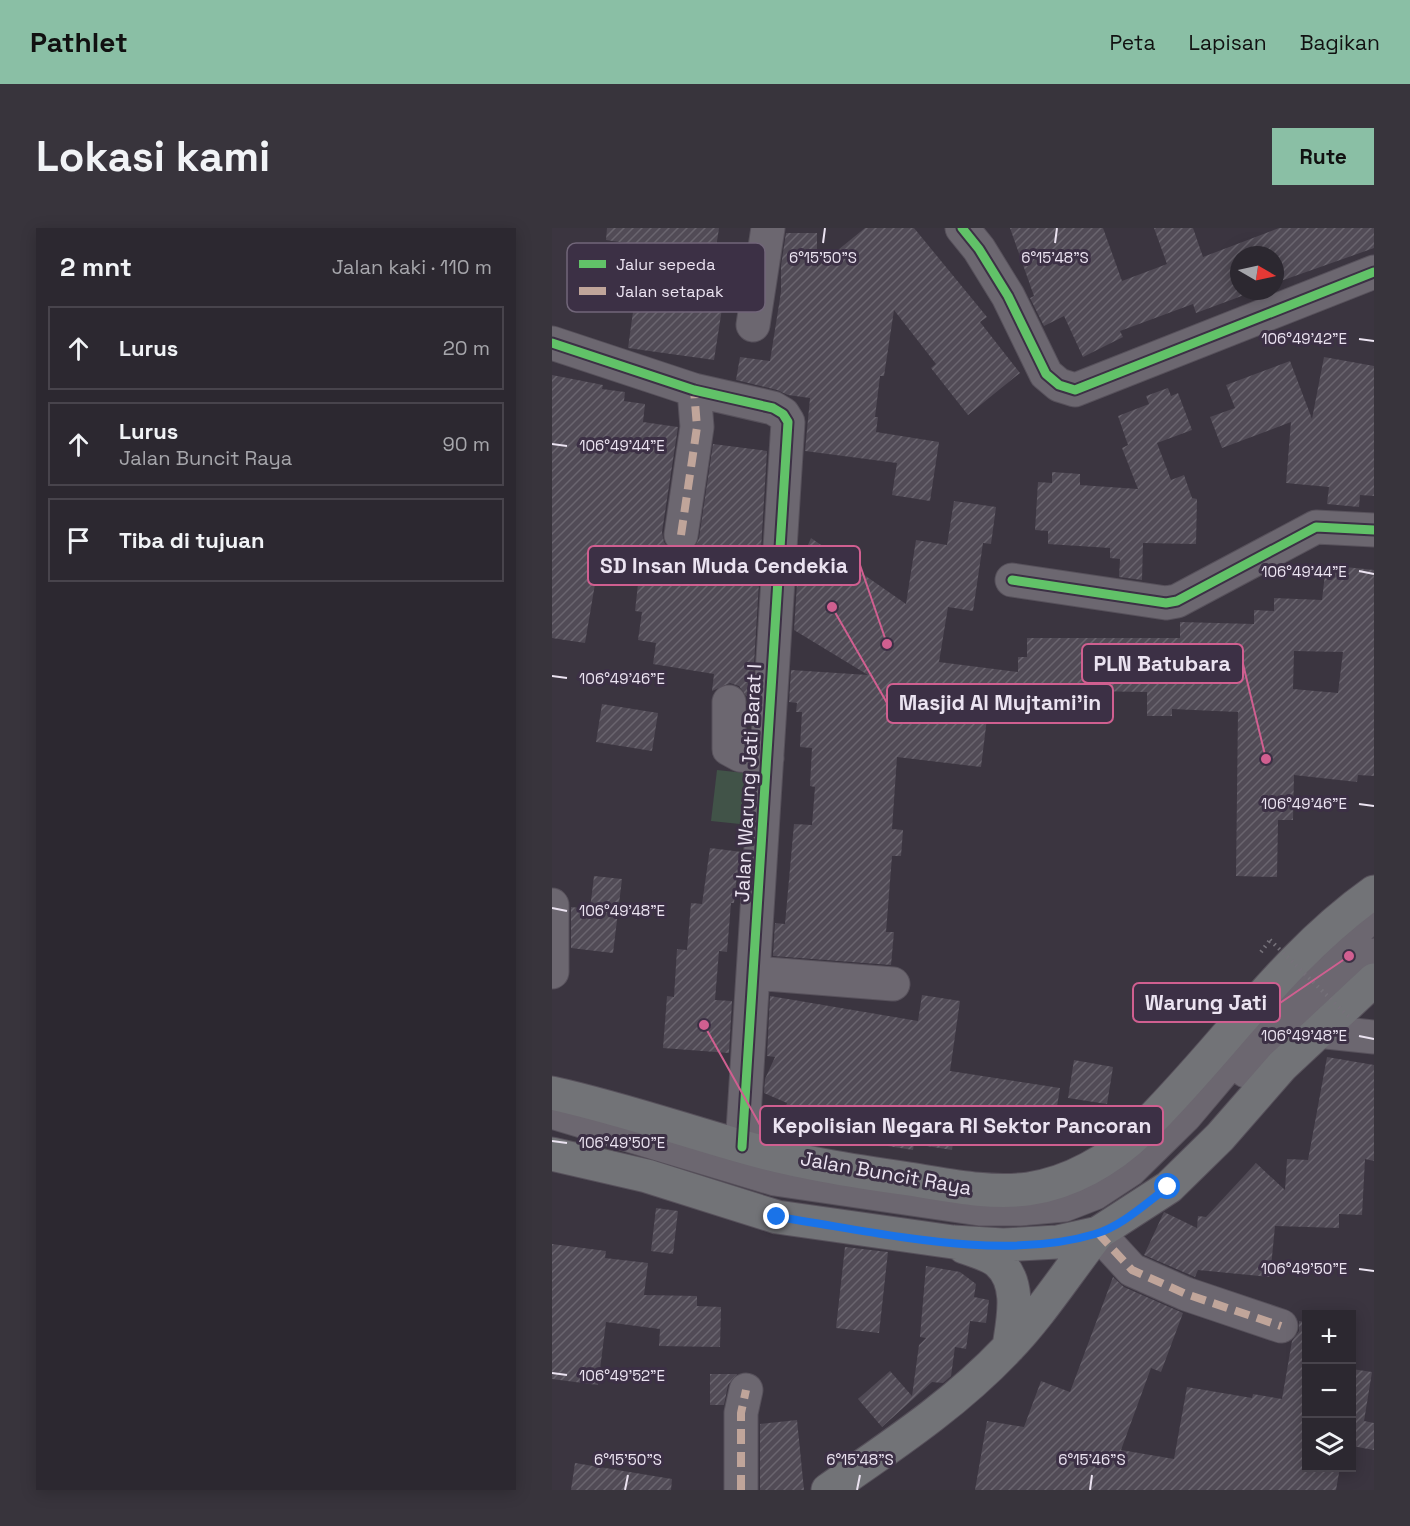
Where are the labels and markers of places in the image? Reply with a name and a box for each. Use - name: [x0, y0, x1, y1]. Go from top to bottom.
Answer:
- callout: SD Insan Muda Cendekia: [588, 546, 860, 585]
- callout: PLN Batubara: [1082, 644, 1243, 683]
- callout: Masjid Al Mujtami'in: [887, 684, 1113, 723]
- callout: Warung Jati: [1133, 983, 1280, 1022]
- callout: Kepolisian Negara RI Sektor Pancoran: [760, 1106, 1163, 1145]

